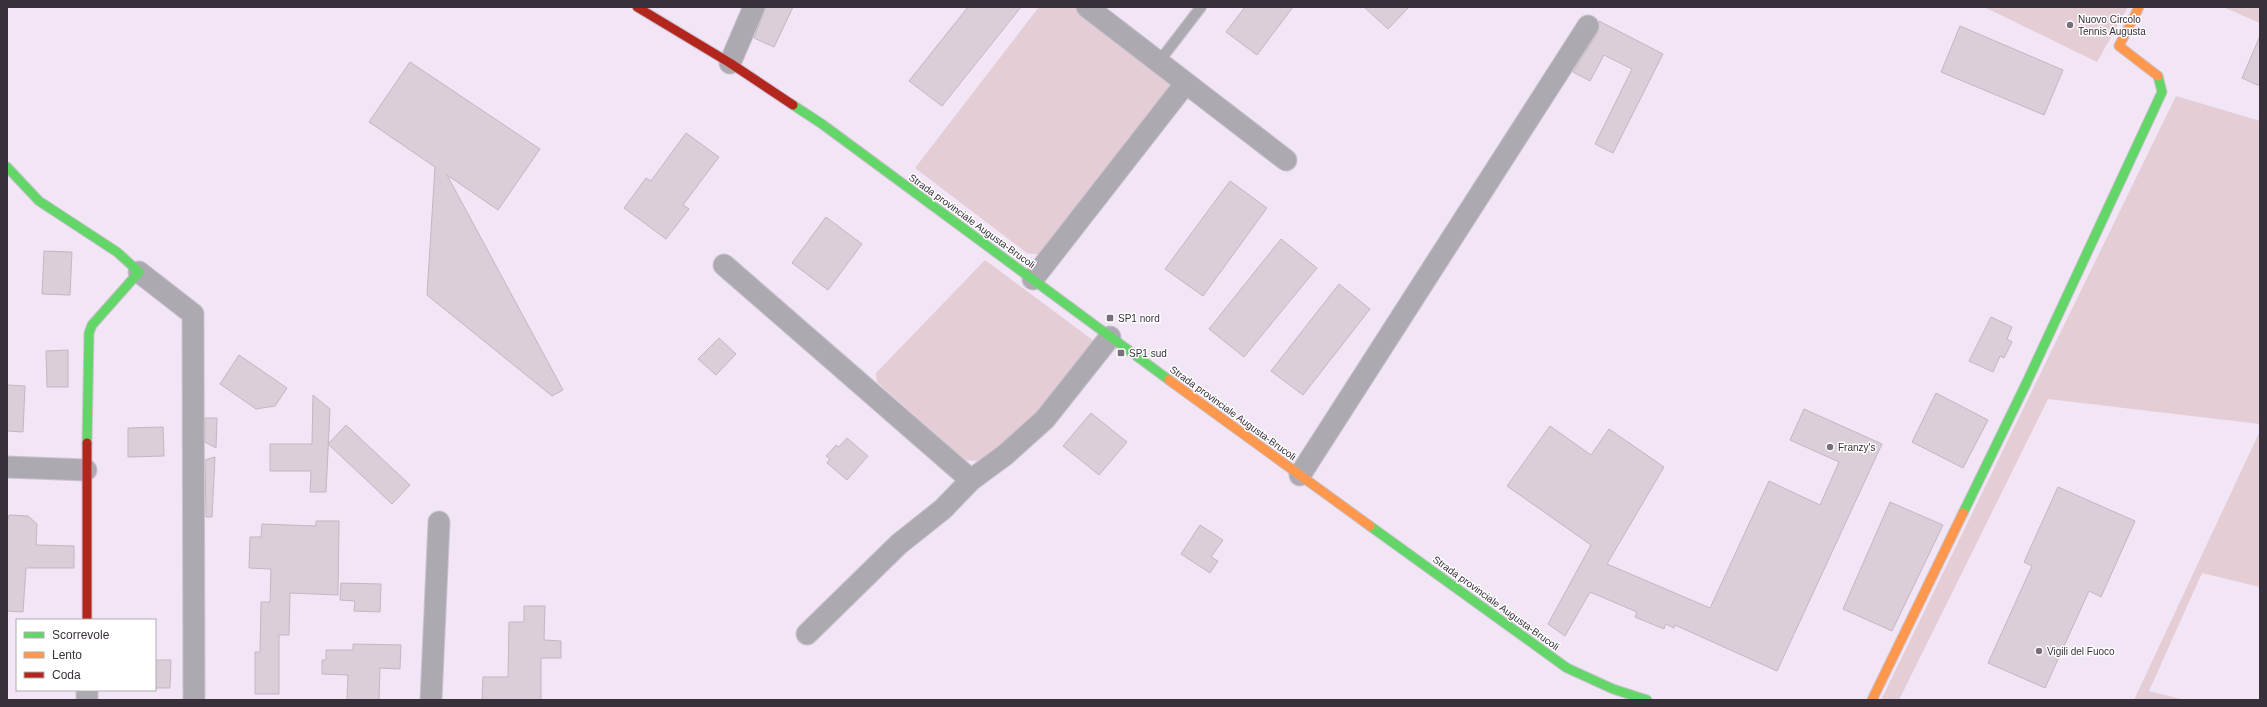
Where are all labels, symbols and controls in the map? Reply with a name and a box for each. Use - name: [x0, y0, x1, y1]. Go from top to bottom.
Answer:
- place label: Nuovo Circolo Tennis Augusta: [2078, 14, 2146, 37]
- marker: Nuovo Circolo Tennis Augusta: [2065, 20, 2075, 30]
- street label: Strada provinciale Augusta-Brucoli: [907, 172, 1037, 270]
- marker: SP1 nord: [1105, 313, 1115, 323]
- place label: SP1 nord: [1118, 313, 1160, 324]
- marker: SP1 sud: [1116, 348, 1126, 358]
- place label: SP1 sud: [1129, 348, 1167, 359]
- street label: Strada provinciale Augusta-Brucoli: [1168, 364, 1298, 462]
- marker: Franzy's: [1825, 442, 1835, 452]
- place label: Franzy's: [1838, 442, 1875, 453]
- street label: Strada provinciale Augusta-Brucoli: [1431, 554, 1561, 652]
- legend: [16, 619, 156, 691]
- text: Scorrevole: [52, 628, 110, 642]
- marker: Vigili del Fuoco: [2034, 646, 2044, 656]
- place label: Vigili del Fuoco: [2047, 646, 2115, 657]
- text: Lento: [52, 648, 82, 662]
- text: Coda: [52, 668, 81, 682]

